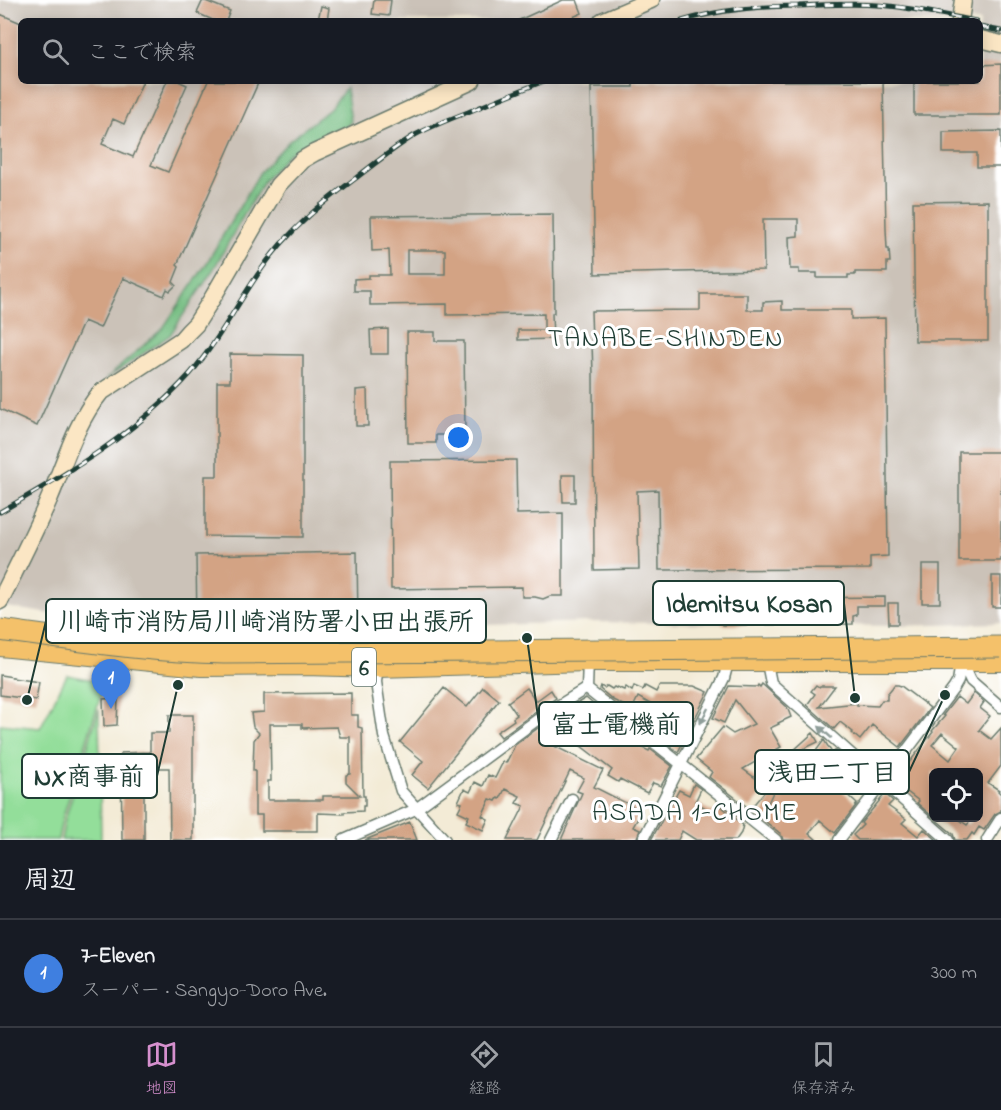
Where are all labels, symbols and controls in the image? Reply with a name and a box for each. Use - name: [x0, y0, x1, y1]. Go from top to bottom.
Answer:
- search box: [18, 18, 983, 84]
- icon: search: [39, 35, 72, 68]
- text: ここで検索: [87, 38, 197, 70]
- district label: TANABE-SHINDEN: [548, 321, 784, 359]
- your location: [444, 423, 473, 452]
- callout: Idemitsu Kosan: [653, 581, 844, 625]
- text: Idemitsu Kosan: [666, 587, 833, 625]
- callout: 川崎市消防局川崎消防署小田出張所: [46, 599, 486, 643]
- text: 川崎市消防局川崎消防署小田出張所: [58, 605, 474, 643]
- road number: 6: [352, 648, 376, 686]
- pin: 1: [92, 660, 130, 709]
- callout: 富士電機前: [539, 702, 693, 746]
- one-way arrow: [700, 707, 710, 725]
- text: 富士電機前: [551, 708, 681, 746]
- one-way arrow: [818, 725, 833, 739]
- callout: 浅田二丁目: [755, 750, 909, 794]
- callout: NX商事前: [22, 754, 157, 798]
- text: 浅田二丁目: [767, 756, 897, 794]
- text: NX商事前: [34, 760, 144, 798]
- map controls: [929, 768, 983, 822]
- button: locate: [929, 768, 983, 822]
- district label: ASADA 1-CHOME: [592, 795, 798, 833]
- text: 周辺: [24, 863, 76, 901]
- text: 7-Eleven: [81, 941, 155, 973]
- text: 1: [40, 959, 47, 988]
- text: 300 m: [931, 959, 977, 988]
- text: スーパー · Sangyo-Doro Ave.: [81, 977, 327, 1006]
- tab: 地図: [145, 1038, 178, 1101]
- tab: 経路: [468, 1038, 501, 1101]
- tab: 保存済み: [792, 1038, 856, 1101]

